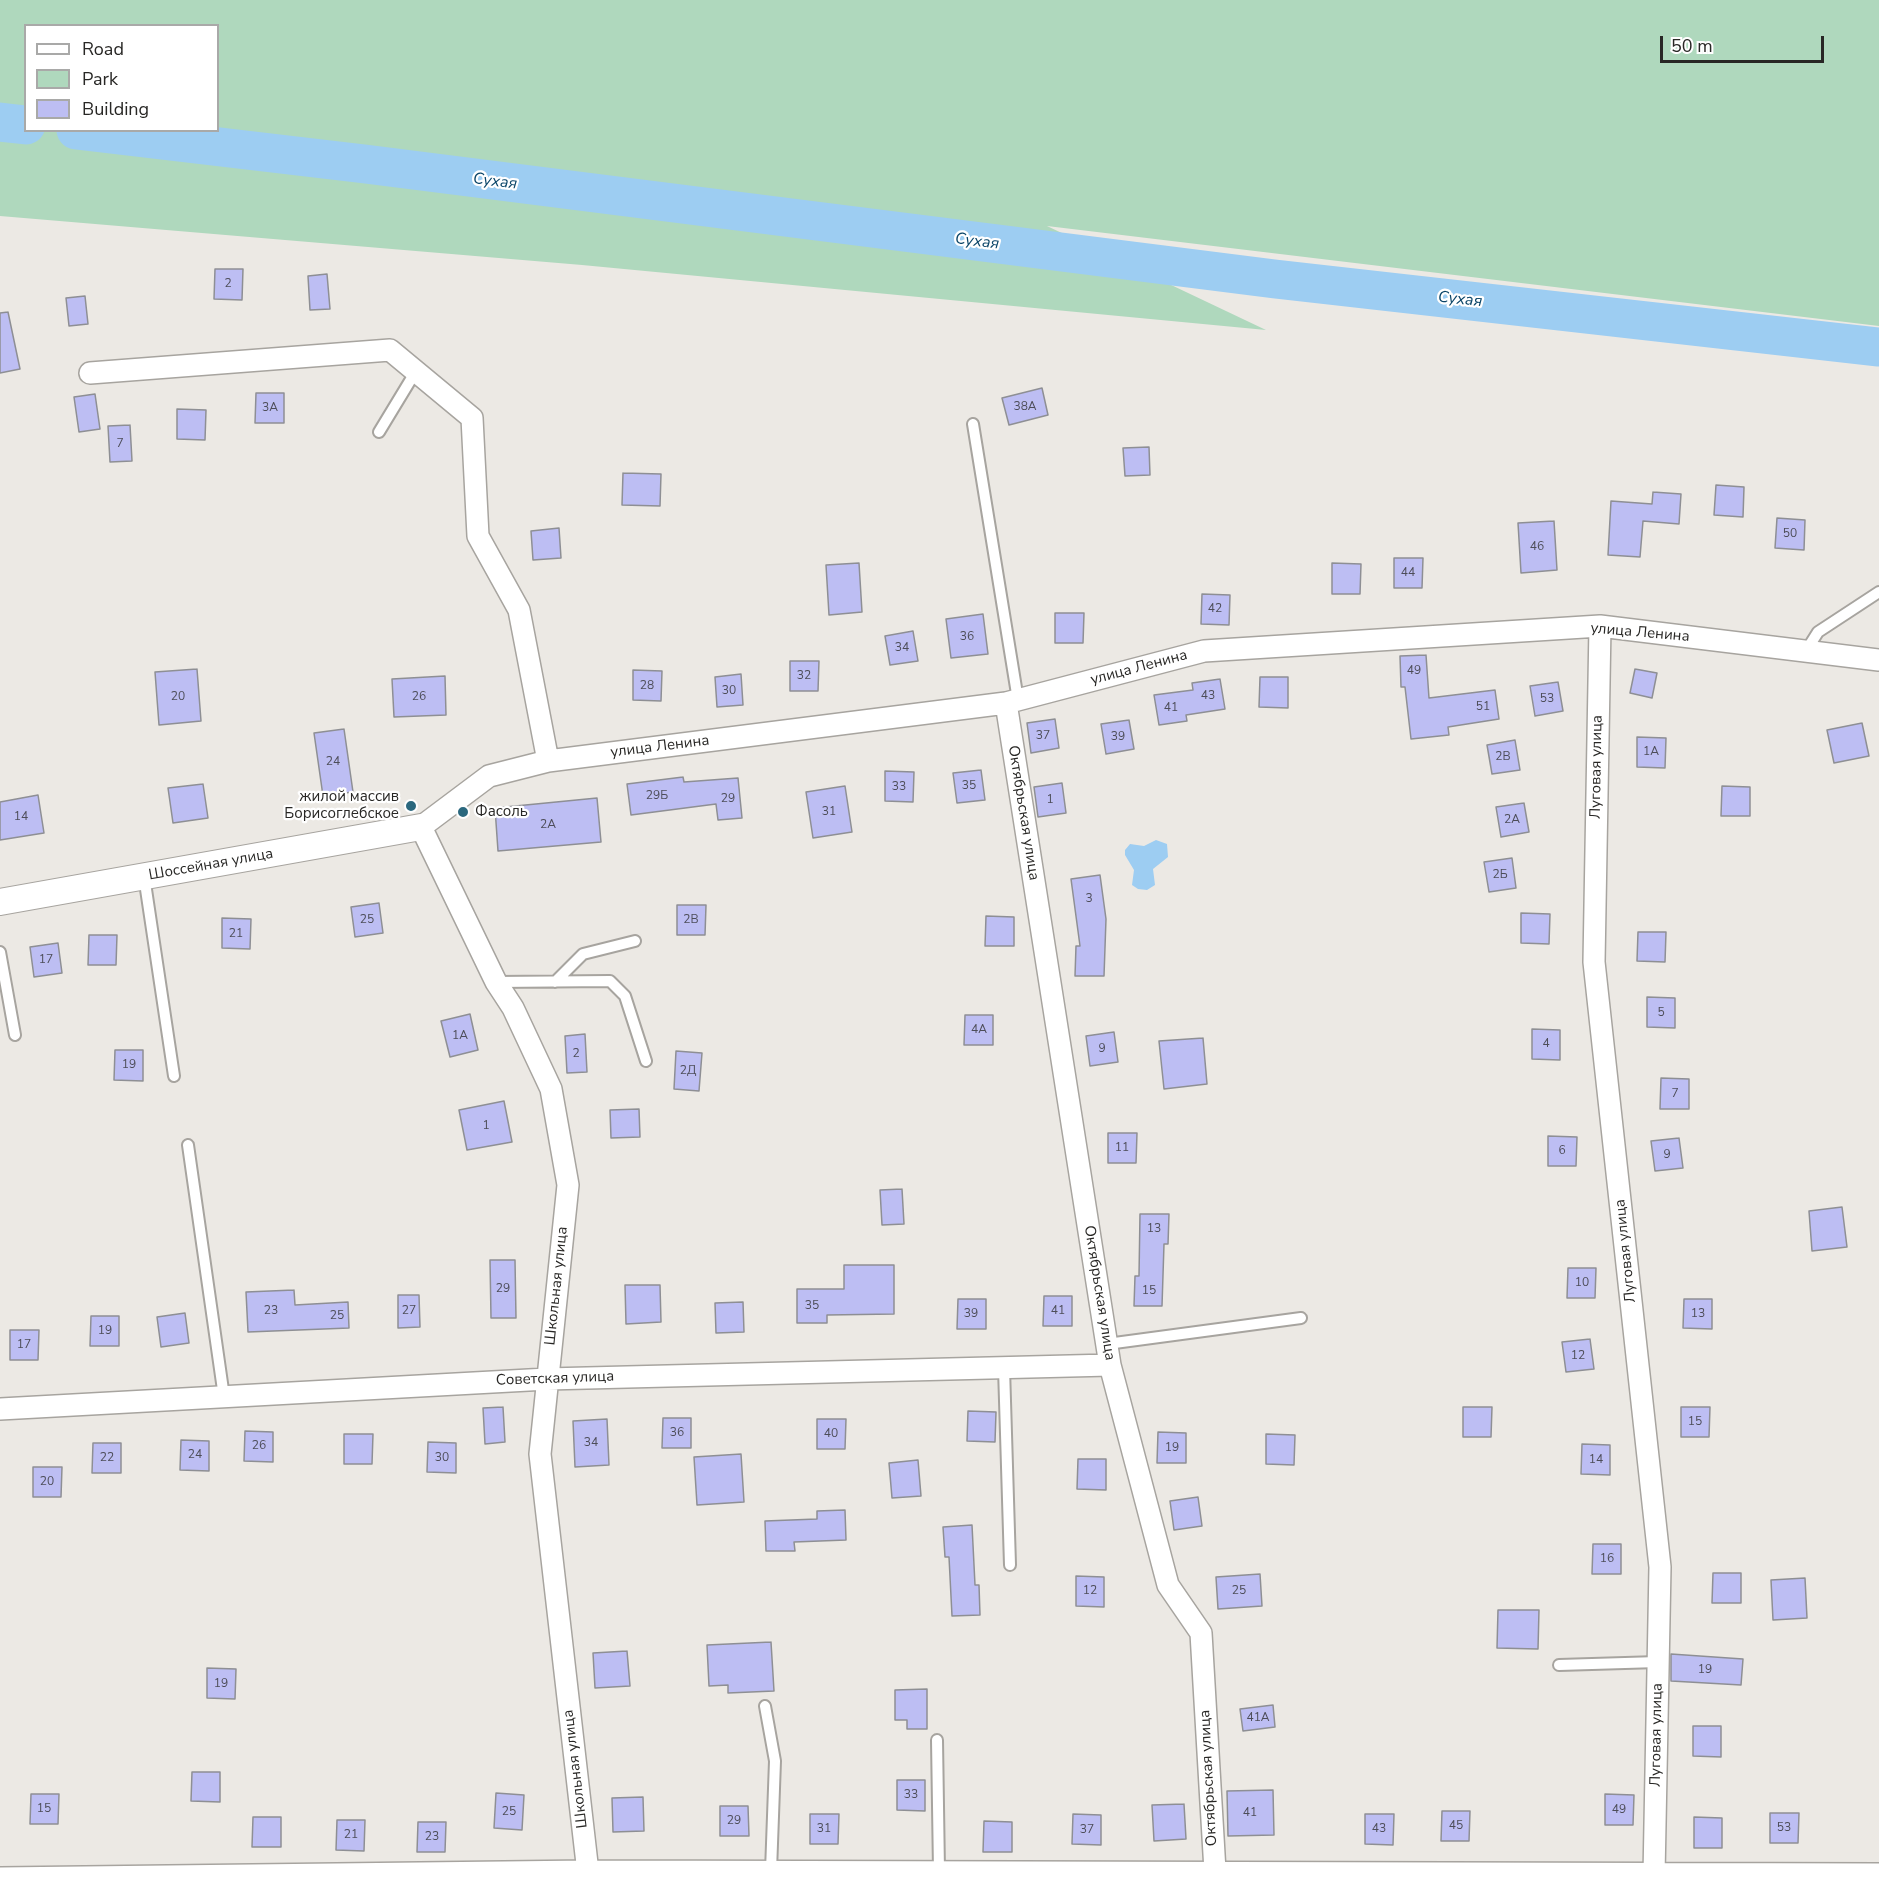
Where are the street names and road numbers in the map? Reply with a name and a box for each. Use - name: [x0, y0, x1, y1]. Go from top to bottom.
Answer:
- street label: улица Ленина: [1590, 620, 1690, 646]
- street label: улица Ленина: [1089, 646, 1189, 690]
- street label: Луговая улица: [1587, 715, 1607, 819]
- street label: улица Ленина: [610, 732, 710, 762]
- street label: Октябрьская улица: [1003, 744, 1043, 882]
- street label: Шоссейная улица: [147, 845, 275, 885]
- street label: Луговая улица: [1612, 1198, 1640, 1304]
- street label: Октябрьская улица: [1079, 1224, 1119, 1362]
- street label: Школьная улица: [542, 1226, 572, 1346]
- street label: Советская улица: [496, 1368, 614, 1390]
- street label: Луговая улица: [1647, 1683, 1667, 1787]
- street label: Школьная улица: [560, 1709, 592, 1829]
- street label: Октябрьская улица: [1196, 1709, 1222, 1847]

